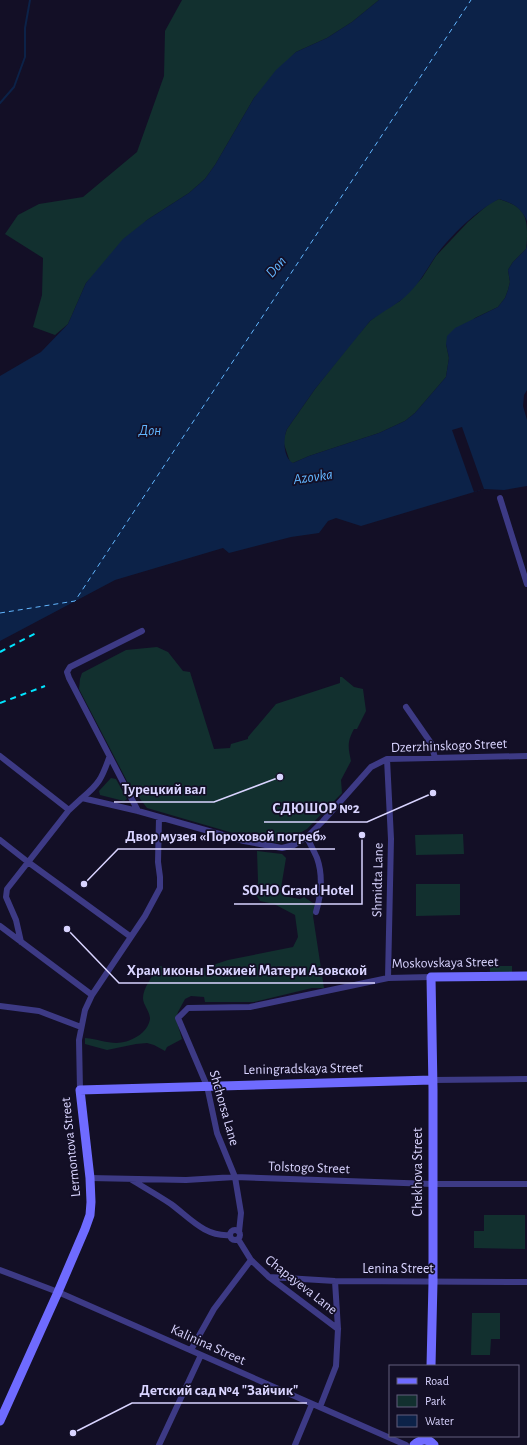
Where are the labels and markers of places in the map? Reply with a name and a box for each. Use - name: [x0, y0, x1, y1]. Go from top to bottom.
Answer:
- callout: Турецкий вал: [114, 775, 214, 802]
- callout: СДЮШОР №2: [264, 795, 367, 822]
- callout: Двор музея «Пороховой погреб»: [118, 822, 335, 849]
- callout: SOHO Grand Hotel: [234, 877, 362, 904]
- callout: Храм иконы Божией Матери Азовской: [119, 956, 375, 983]
- callout: Детский сад №4 "Зайчик": [132, 1376, 307, 1403]

